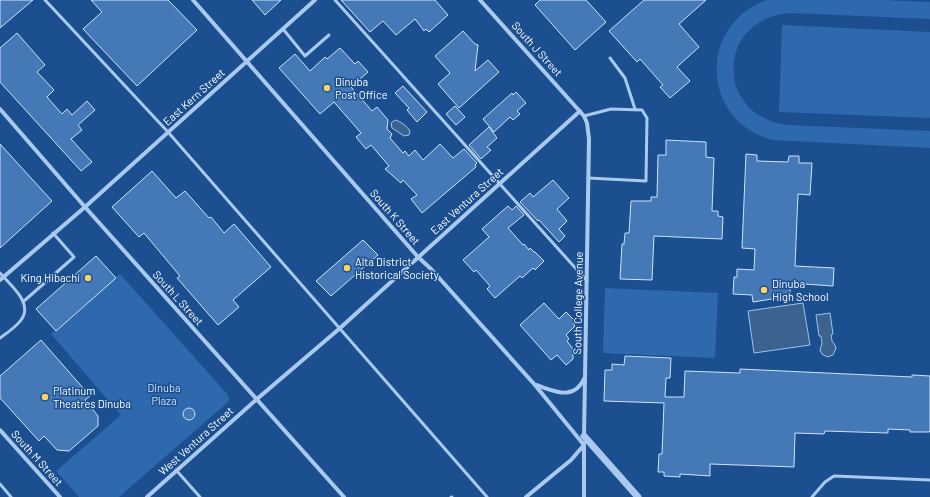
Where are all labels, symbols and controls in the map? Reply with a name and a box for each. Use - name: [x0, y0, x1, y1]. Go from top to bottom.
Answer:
- street label: South J Street: [509, 19, 565, 79]
- street label: East Kern Street: [160, 66, 227, 128]
- place label: Dinuba Post Office: [335, 75, 388, 101]
- marker: Dinuba Post Office: [322, 83, 332, 93]
- street label: East Ventura Street: [428, 165, 506, 237]
- street label: South K Street: [368, 186, 423, 247]
- street label: South College Avenue: [570, 251, 585, 355]
- place label: Alta District Historical Society: [355, 255, 439, 281]
- marker: Alta District Historical Society: [342, 263, 352, 273]
- street label: South L Street: [150, 268, 206, 328]
- place label: King Hibachi: [20, 271, 80, 284]
- marker: King Hibachi: [83, 273, 93, 283]
- place label: Dinuba High School: [772, 277, 829, 303]
- marker: Dinuba High School: [759, 285, 769, 295]
- park label: Dinuba Plaza: [147, 381, 181, 407]
- place label: Platinum Theatres Dinuba: [53, 384, 131, 410]
- marker: Platinum Theatres Dinuba: [40, 392, 50, 402]
- street label: West Ventura Street: [156, 404, 236, 478]
- street label: South M Street: [9, 427, 66, 488]

